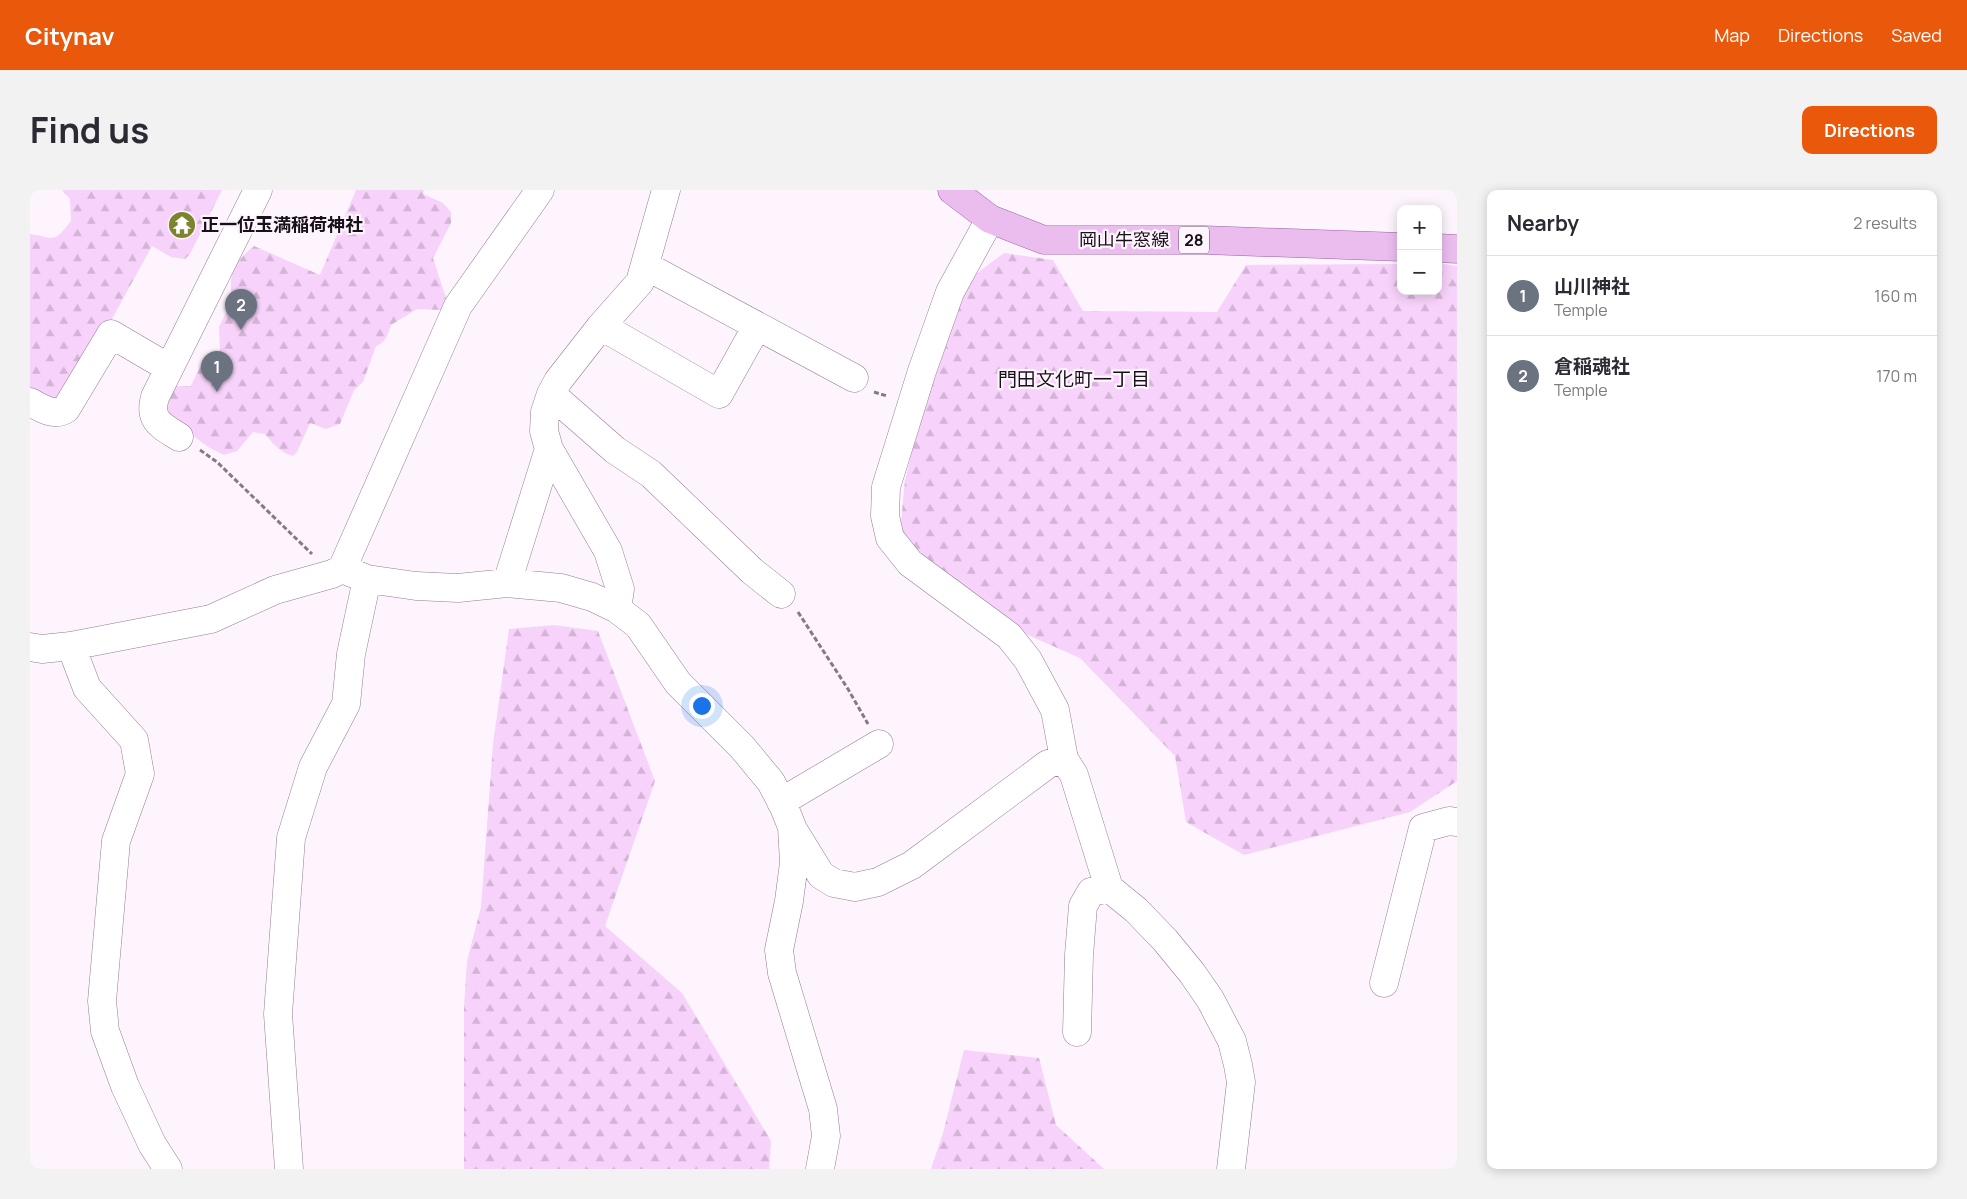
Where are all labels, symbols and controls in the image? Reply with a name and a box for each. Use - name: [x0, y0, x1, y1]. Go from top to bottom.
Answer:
- text: Citynav: [25, 19, 115, 52]
- text: Map: [1714, 23, 1750, 47]
- text: Directions: [1778, 23, 1863, 47]
- text: Saved: [1891, 23, 1942, 47]
- text: Find us: [30, 106, 149, 154]
- button: Directions: [1802, 106, 1937, 154]
- map controls: [1397, 205, 1442, 295]
- button: +: [1397, 205, 1442, 250]
- text: Nearby: [1507, 209, 1579, 237]
- temple icon: 正一位玉満稲荷神社: [167, 210, 197, 240]
- place label: 正一位玉満稲荷神社: [201, 212, 363, 236]
- text: 2 results: [1853, 212, 1917, 234]
- road number: 28: [1179, 226, 1209, 254]
- street label: 岡山牛窓線: [1079, 227, 1169, 251]
- button: −: [1397, 250, 1442, 295]
- text: 山川神社: [1554, 273, 1630, 299]
- text: 1: [1519, 285, 1527, 307]
- text: 160 m: [1874, 285, 1917, 307]
- pin: 2: [225, 289, 257, 330]
- text: Temple: [1554, 299, 1608, 321]
- pin: 1: [201, 351, 233, 392]
- text: 倉稲魂社: [1554, 353, 1630, 379]
- text: 2: [1518, 365, 1528, 387]
- text: 170 m: [1876, 365, 1917, 387]
- district label: 門田文化町一丁目: [998, 366, 1150, 392]
- text: Temple: [1554, 379, 1608, 401]
- your location: [689, 693, 715, 719]

